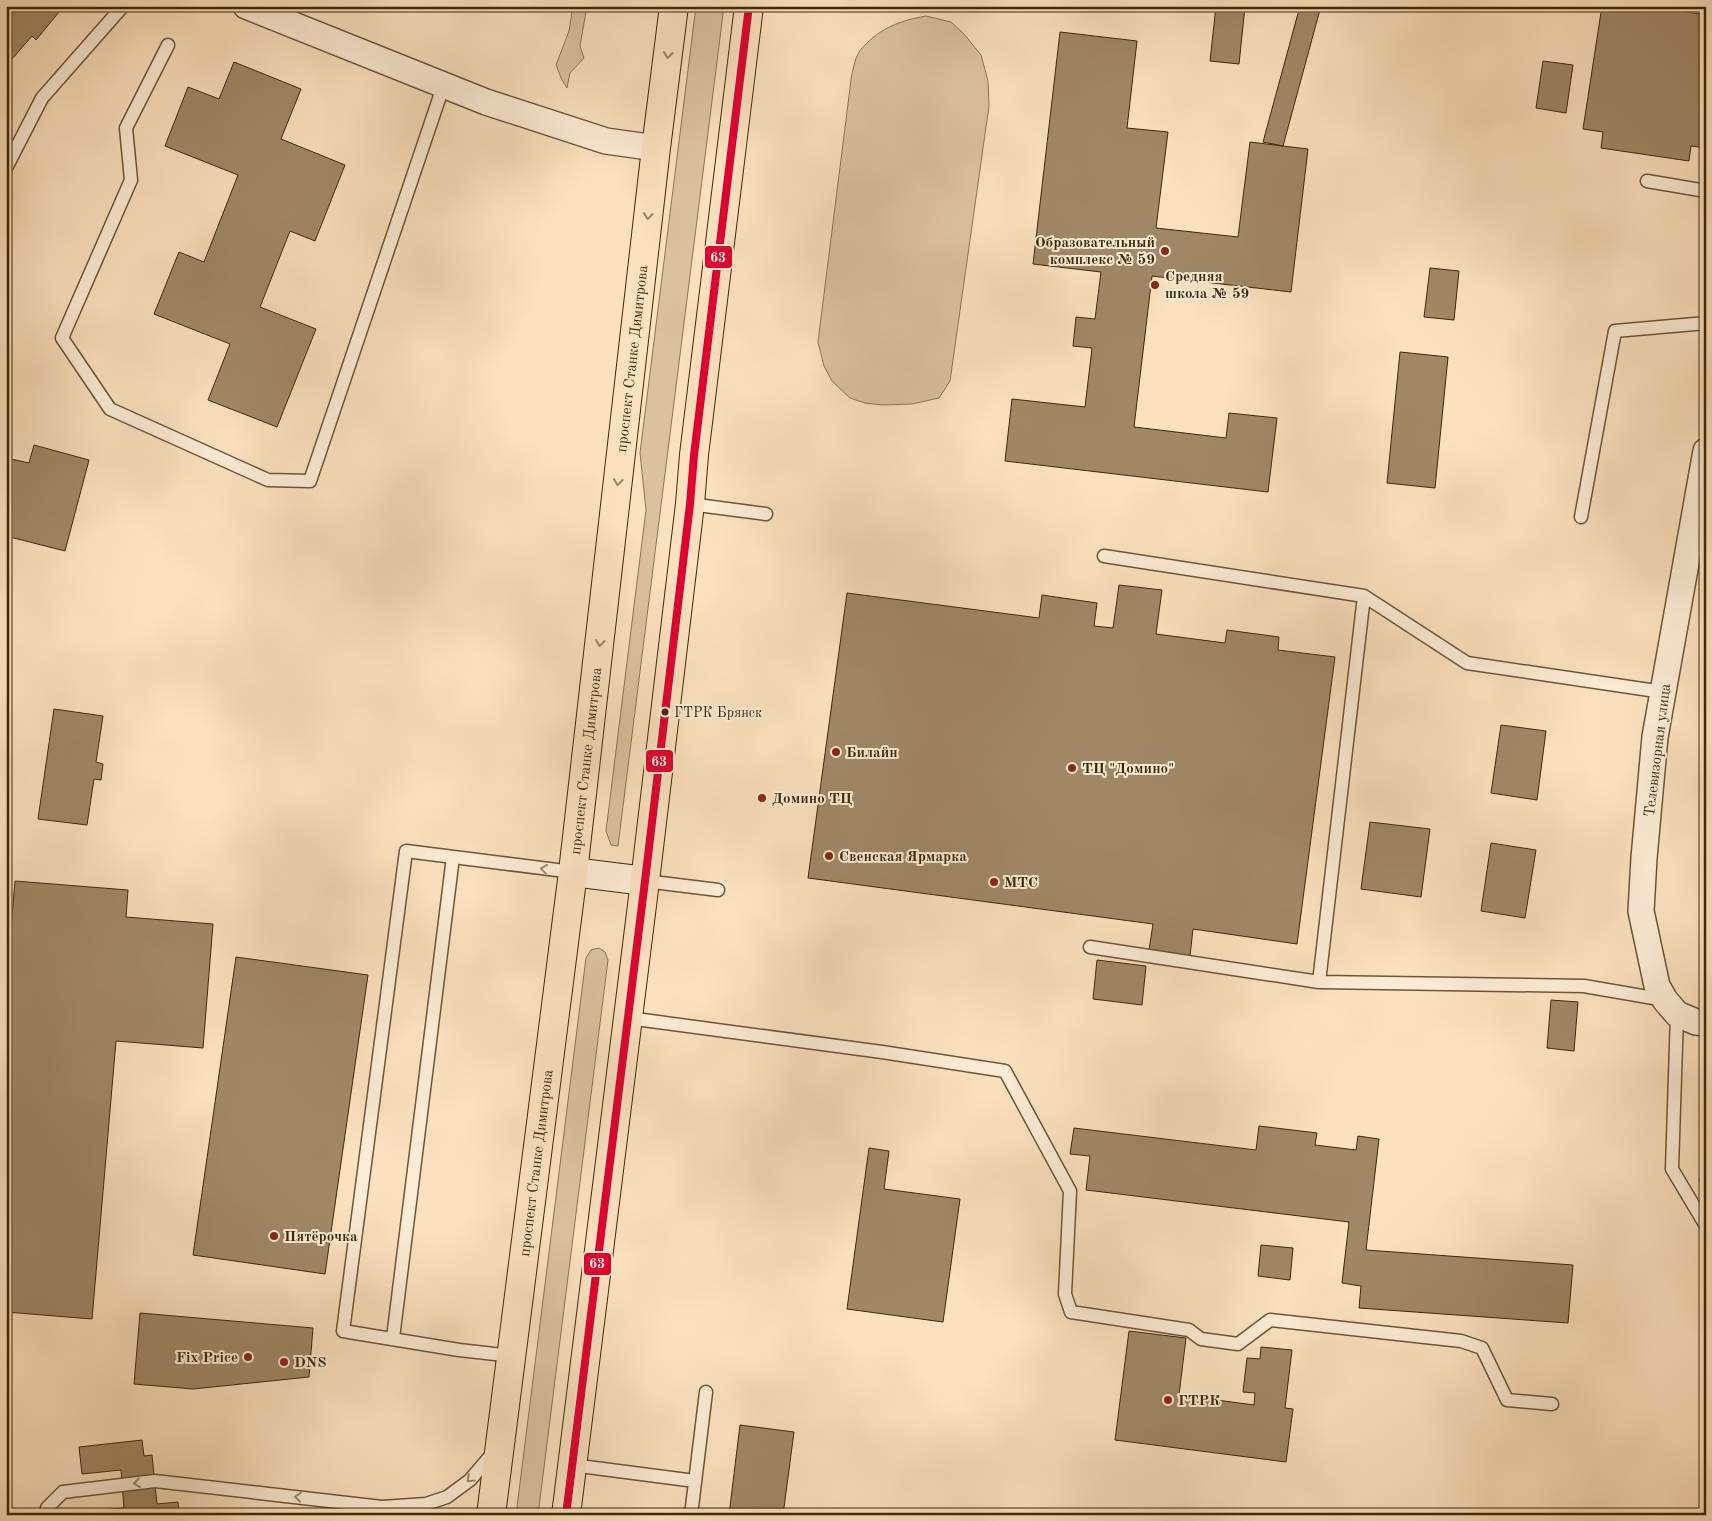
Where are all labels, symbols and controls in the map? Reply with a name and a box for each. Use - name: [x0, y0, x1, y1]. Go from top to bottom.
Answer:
- one-way arrow: [663, 51, 674, 59]
- one-way arrow: [643, 212, 654, 220]
- place label: Образовательный комплекс № 59: [1035, 236, 1155, 268]
- line badge: 63: [704, 245, 733, 269]
- marker: Образовательный комплекс № 59: [1159, 245, 1171, 257]
- text: 63: [710, 251, 726, 265]
- street label: проспект Станке Димитрова: [615, 264, 652, 453]
- place label: Средняя школа № 59: [1165, 270, 1249, 302]
- marker: Средняя школа № 59: [1149, 279, 1161, 291]
- one-way arrow: [613, 478, 624, 486]
- one-way arrow: [595, 639, 606, 647]
- street label: проспект Станке Димитрова: [569, 666, 605, 855]
- street label: Телевизорная улица: [1643, 682, 1674, 818]
- place label: ГТРК Брянск: [674, 706, 762, 720]
- marker: ГТРК Брянск: [660, 707, 670, 717]
- marker: Билайн: [830, 746, 842, 758]
- place label: Билайн: [846, 746, 898, 761]
- line badge: 63: [645, 749, 674, 773]
- text: 63: [651, 755, 667, 769]
- marker: ТЦ "Домино": [1066, 762, 1078, 774]
- place label: ТЦ "Домино": [1082, 762, 1174, 777]
- marker: Домино ТЦ: [756, 792, 768, 804]
- place label: Домино ТЦ: [772, 792, 852, 807]
- marker: Свенская Ярмарка: [823, 850, 835, 862]
- place label: Свенская Ярмарка: [839, 850, 967, 865]
- one-way arrow: [540, 864, 548, 875]
- marker: МТС: [988, 876, 1000, 888]
- place label: МТС: [1004, 876, 1038, 891]
- street label: проспект Станке Димитрова: [518, 1068, 557, 1257]
- marker: Пятёрочка: [268, 1230, 280, 1242]
- place label: Пятёрочка: [284, 1230, 358, 1245]
- line badge: 63: [583, 1252, 612, 1276]
- text: 63: [589, 1257, 605, 1271]
- place label: Fix Price: [176, 1351, 238, 1366]
- marker: Fix Price: [242, 1351, 254, 1363]
- marker: DNS: [278, 1356, 290, 1368]
- place label: DNS: [294, 1356, 327, 1371]
- marker: ГТРК: [1162, 1394, 1174, 1406]
- place label: ГТРК: [1178, 1394, 1220, 1409]
- one-way arrow: [466, 1473, 475, 1482]
- one-way arrow: [132, 1477, 140, 1488]
- one-way arrow: [294, 1492, 302, 1503]

